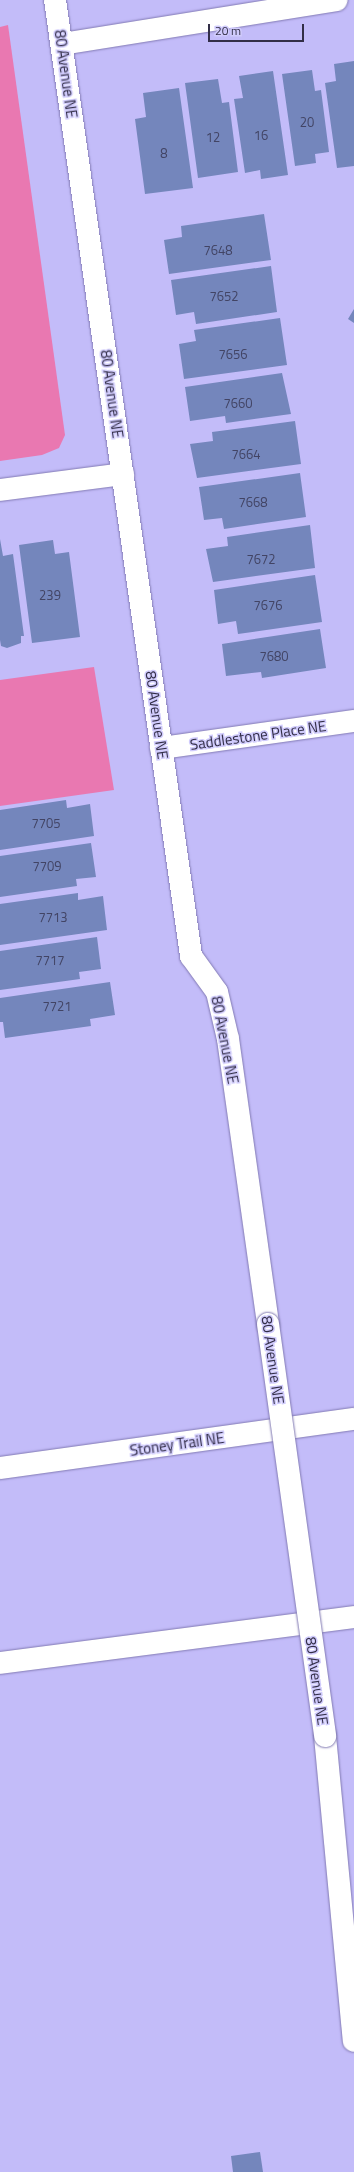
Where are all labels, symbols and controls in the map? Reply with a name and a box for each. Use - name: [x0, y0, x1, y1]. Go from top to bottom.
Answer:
- scale bar: [210, 16, 306, 42]
- text: 20 m: [215, 21, 241, 40]
- street label: 80 Avenue NE: [51, 29, 81, 119]
- house number: 20: [300, 114, 314, 130]
- house number: 16: [254, 127, 268, 143]
- house number: 12: [206, 129, 220, 145]
- house number: 8: [160, 145, 168, 161]
- house number: 7648: [203, 242, 233, 258]
- house number: 7652: [209, 288, 239, 304]
- house number: 7656: [218, 346, 248, 362]
- street label: 80 Avenue NE: [97, 349, 127, 439]
- house number: 7660: [223, 395, 253, 411]
- house number: 7664: [231, 446, 261, 462]
- house number: 7668: [238, 494, 268, 510]
- house number: 7672: [246, 551, 276, 567]
- house number: 239: [39, 587, 61, 603]
- house number: 7676: [253, 597, 283, 613]
- house number: 7680: [259, 648, 289, 664]
- street label: 80 Avenue NE: [142, 670, 172, 760]
- street label: Saddlestone Place NE: [189, 717, 327, 753]
- house number: 7705: [31, 815, 61, 831]
- house number: 7709: [32, 858, 62, 874]
- house number: 7713: [38, 909, 68, 925]
- house number: 7717: [35, 952, 65, 968]
- street label: 80 Avenue NE: [208, 995, 242, 1085]
- house number: 7721: [42, 998, 72, 1014]
- street label: 80 Avenue NE: [258, 1315, 288, 1405]
- street label: Stoney Trail NE: [129, 1428, 225, 1460]
- street label: 80 Avenue NE: [302, 1636, 332, 1726]

